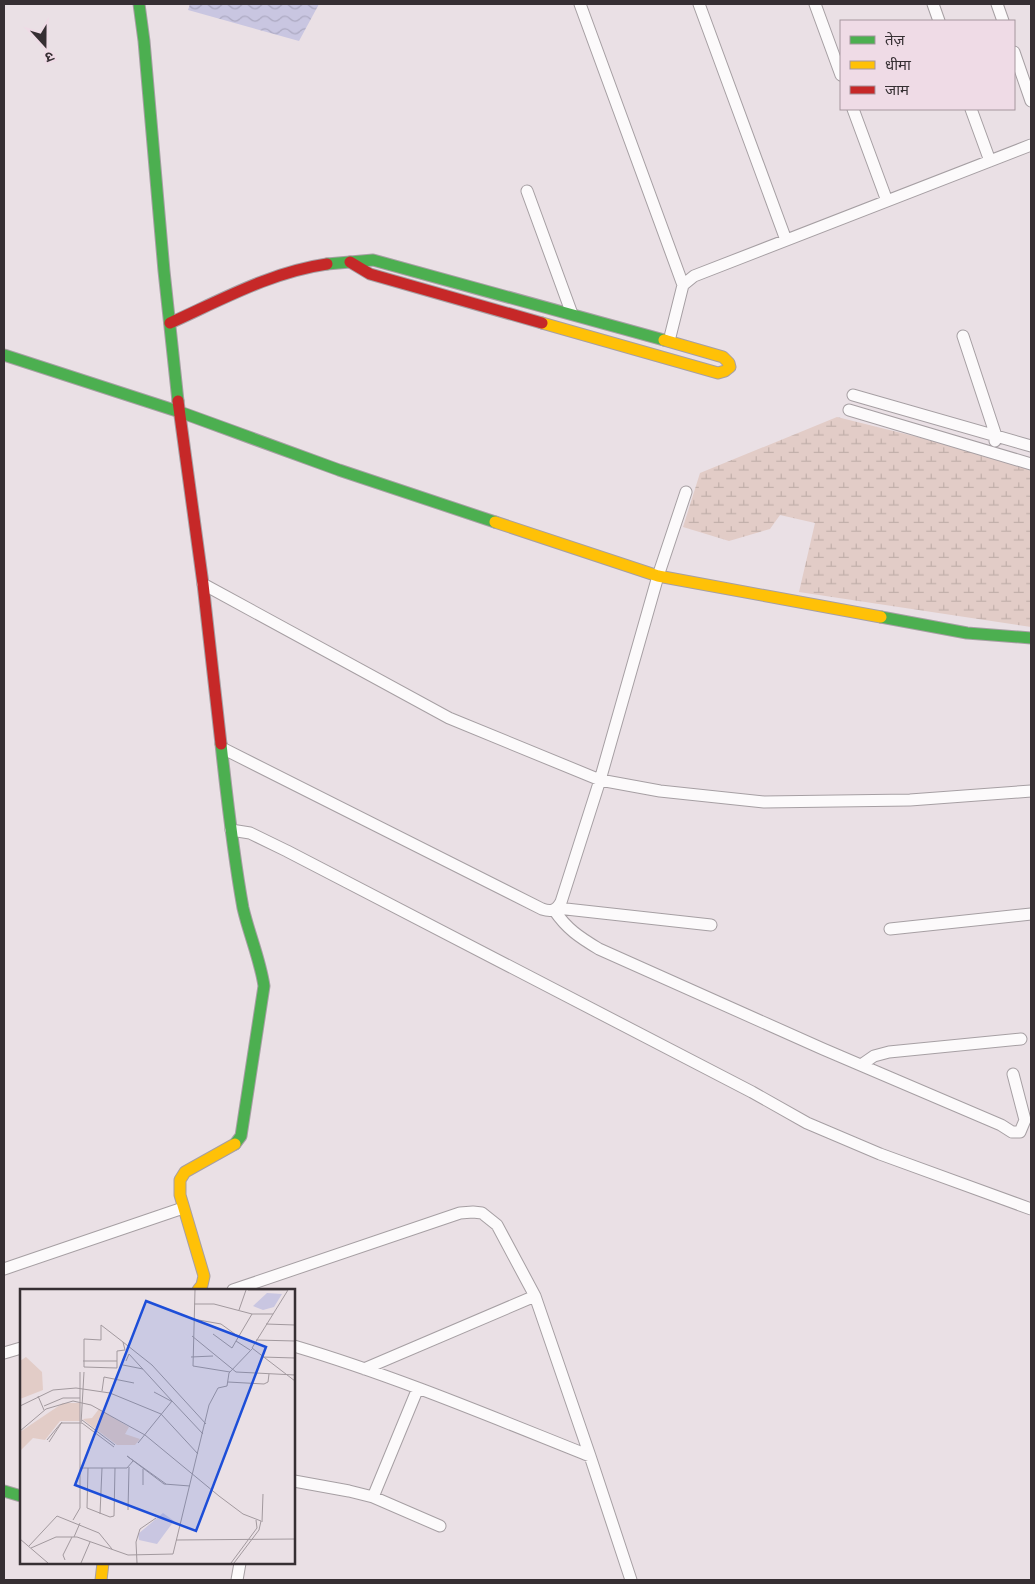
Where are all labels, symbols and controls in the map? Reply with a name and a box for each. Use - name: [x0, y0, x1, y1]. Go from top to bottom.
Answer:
- north arrow: [20, 20, 70, 70]
- legend: [840, 20, 1015, 110]
- text: तेज़: [885, 30, 906, 48]
- text: उ: [42, 48, 57, 67]
- text: धीमा: [885, 55, 912, 73]
- text: जाम: [885, 80, 910, 98]
- inset map: [20, 1289, 295, 1564]

